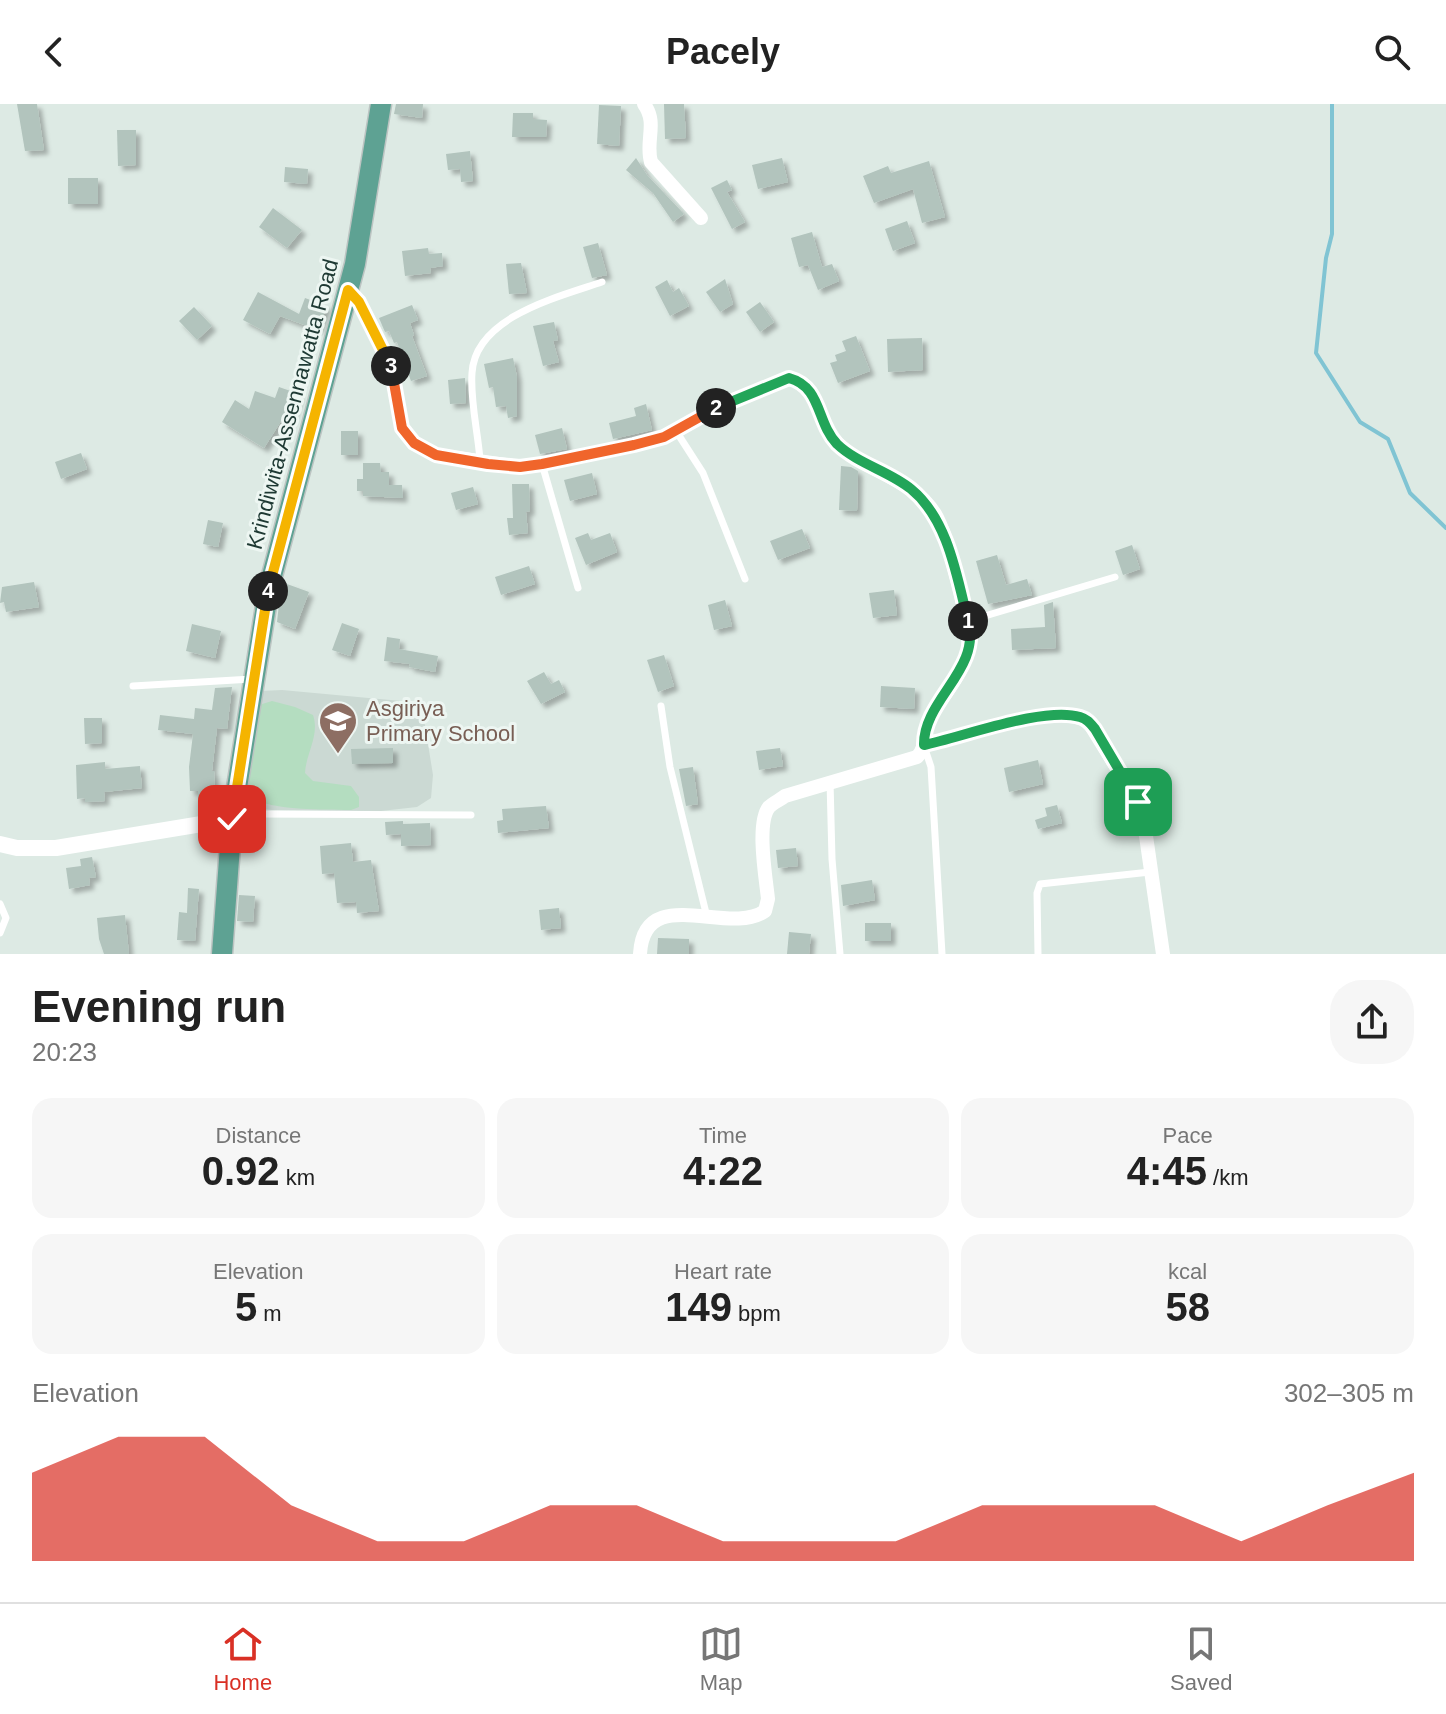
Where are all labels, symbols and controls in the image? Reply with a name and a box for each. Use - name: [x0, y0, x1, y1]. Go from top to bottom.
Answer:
- icon: back: [32, 30, 76, 74]
- icon: search: [1370, 30, 1414, 74]
- text: Pacely: [666, 31, 780, 72]
- street label: Krindiwita-Assennawatta Road: [242, 256, 343, 552]
- pin: 3: [371, 346, 411, 386]
- text: 3: [385, 353, 397, 378]
- pin: 2: [696, 388, 736, 428]
- text: 2: [710, 395, 722, 420]
- pin: 4: [248, 571, 288, 611]
- text: 4: [262, 578, 274, 603]
- pin: 1: [948, 601, 988, 641]
- text: 1: [962, 608, 974, 633]
- place label: Asgiriya Primary School: [366, 696, 515, 746]
- school or university icon: Asgiriya Primary School: [317, 700, 359, 755]
- pin: [1104, 768, 1172, 836]
- icon: arrive: [1116, 780, 1160, 824]
- pin: [198, 785, 266, 853]
- icon: check: [210, 797, 254, 841]
- button: share: [1330, 980, 1414, 1064]
- text: Evening run: [32, 982, 286, 1031]
- text: 20:23: [32, 1037, 97, 1067]
- text: Distance: [216, 1123, 301, 1148]
- text: Time: [699, 1123, 747, 1148]
- text: Pace: [1163, 1123, 1213, 1148]
- text: 0.92: [202, 1149, 280, 1193]
- text: 4:22: [683, 1149, 763, 1193]
- text: 4:45: [1127, 1149, 1207, 1193]
- text: km: [280, 1165, 315, 1190]
- text: /km: [1207, 1165, 1248, 1190]
- text: Elevation: [213, 1259, 304, 1284]
- text: Heart rate: [674, 1259, 772, 1284]
- text: kcal: [1168, 1259, 1207, 1284]
- text: 5: [235, 1285, 257, 1329]
- text: 149: [665, 1285, 732, 1329]
- text: 58: [1165, 1285, 1210, 1329]
- text: m: [257, 1301, 282, 1326]
- text: bpm: [732, 1301, 781, 1326]
- text: Elevation: [32, 1378, 139, 1408]
- text: 302–305 m: [1284, 1378, 1414, 1408]
- tab: Home: [213, 1622, 272, 1696]
- tab: Map: [699, 1622, 743, 1696]
- tab: Saved: [1170, 1622, 1233, 1696]

